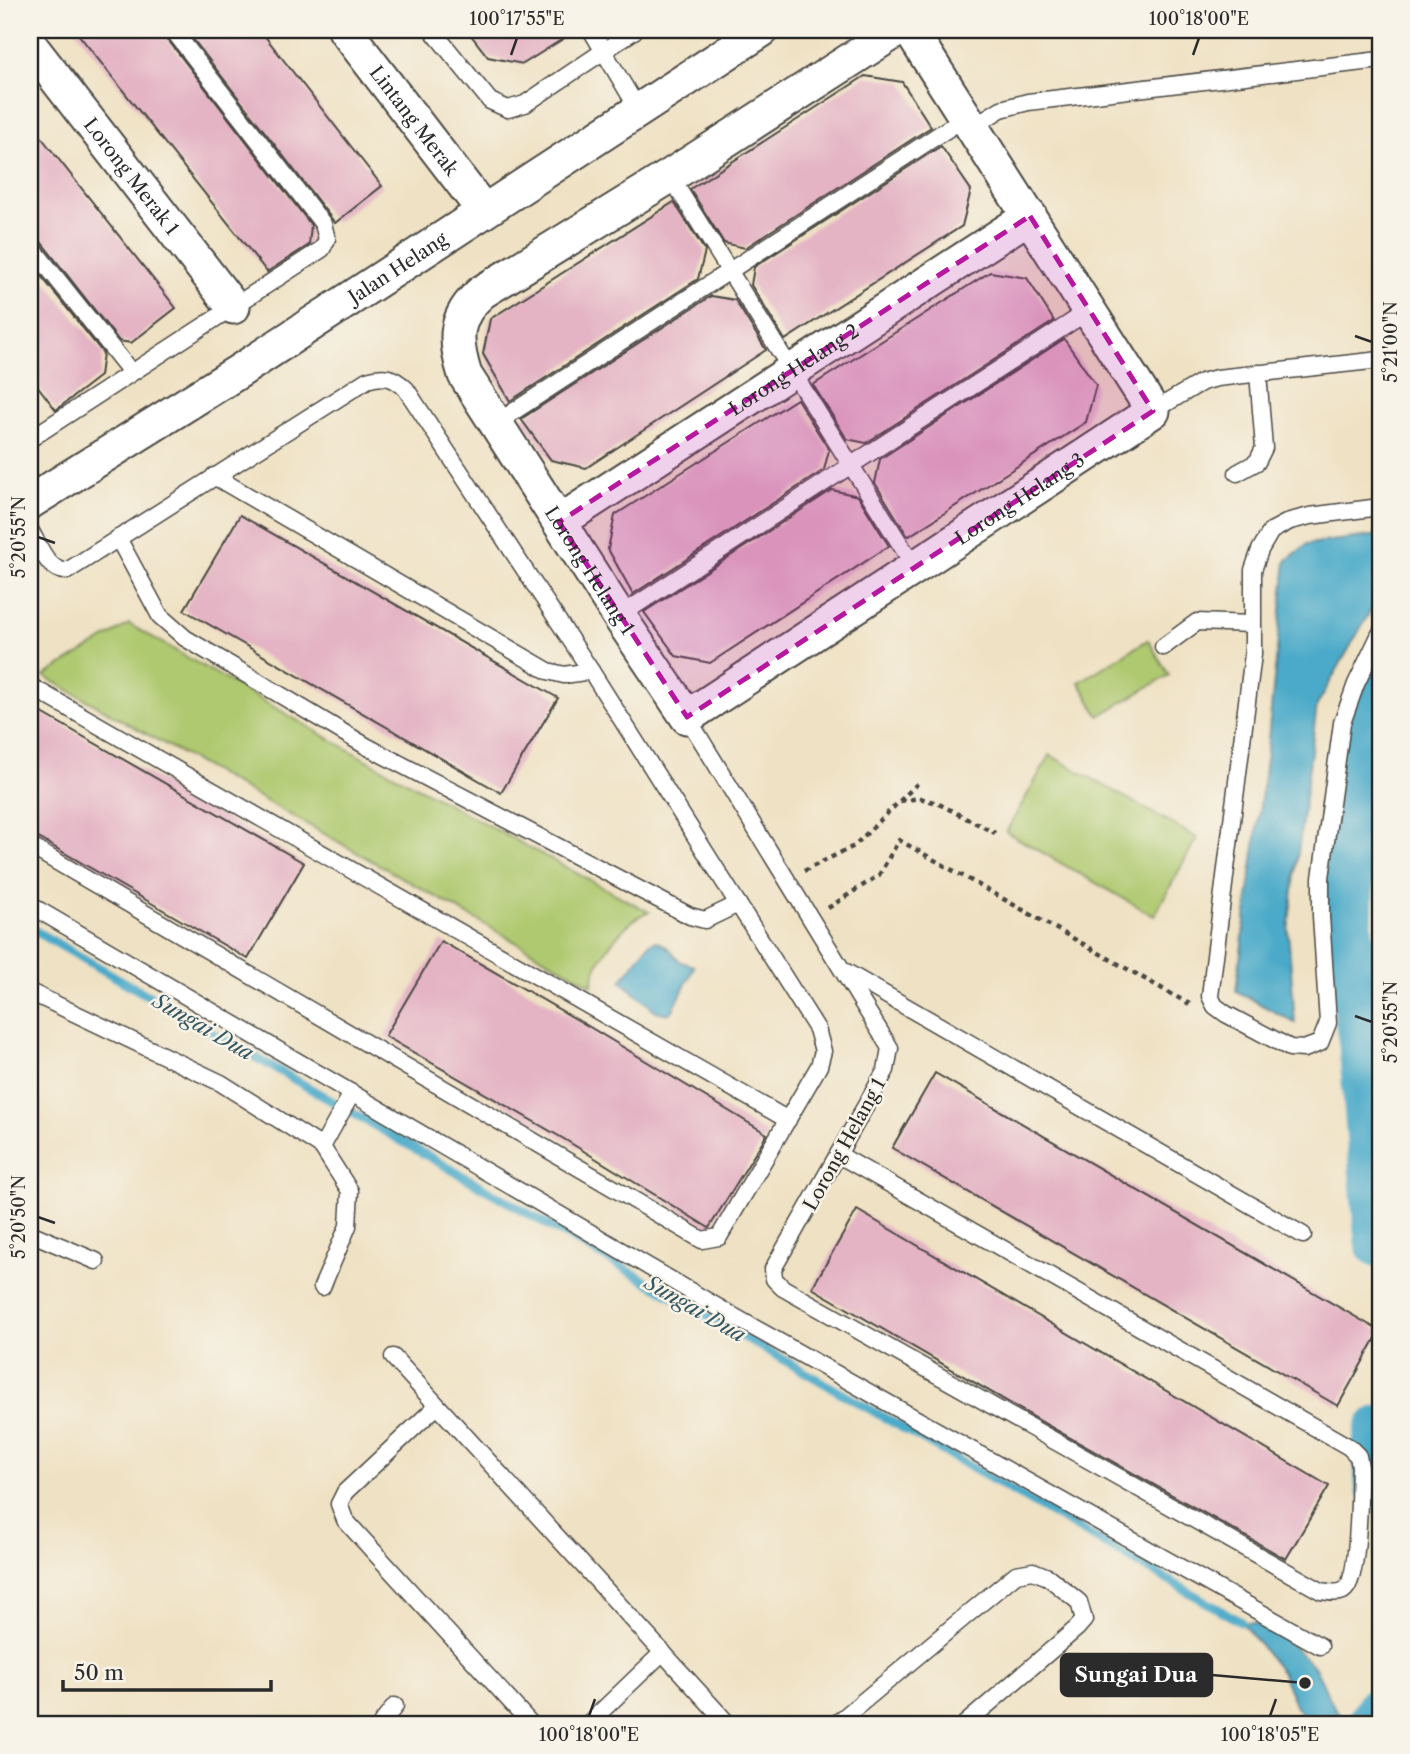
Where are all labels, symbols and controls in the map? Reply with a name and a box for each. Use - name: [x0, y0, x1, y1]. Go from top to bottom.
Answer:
- text: 100°17'55"E: [469, 8, 565, 30]
- text: 100°18'00"E: [1149, 8, 1249, 30]
- street label: Lintang Merak: [365, 61, 464, 181]
- street label: Lorong Merak 1: [79, 114, 184, 240]
- street label: Jalan Helang: [342, 227, 453, 310]
- text: 5°21'00"N: [1380, 301, 1402, 383]
- street label: Lorong Helang 2: [725, 319, 864, 421]
- street label: Lorong Helang 3: [951, 448, 1089, 550]
- text: 5°20'55"N: [8, 496, 30, 578]
- street label: Lorong Helang 1: [540, 502, 639, 639]
- text: 5°20'55"N: [1380, 981, 1402, 1063]
- water label: Sungai Dua: [147, 987, 258, 1066]
- street label: Lorong Helang 1: [799, 1074, 890, 1214]
- text: 5°20'50"N: [8, 1175, 30, 1259]
- water label: Sungai Dua: [639, 1269, 750, 1348]
- scale bar: [63, 1649, 271, 1693]
- callout: Sungai Dua: [1061, 1654, 1212, 1696]
- text: 50 m: [74, 1660, 124, 1685]
- text: Sungai Dua: [1074, 1662, 1198, 1687]
- text: 100°18'00"E: [539, 1724, 639, 1746]
- text: 100°18'05"E: [1221, 1724, 1319, 1746]

